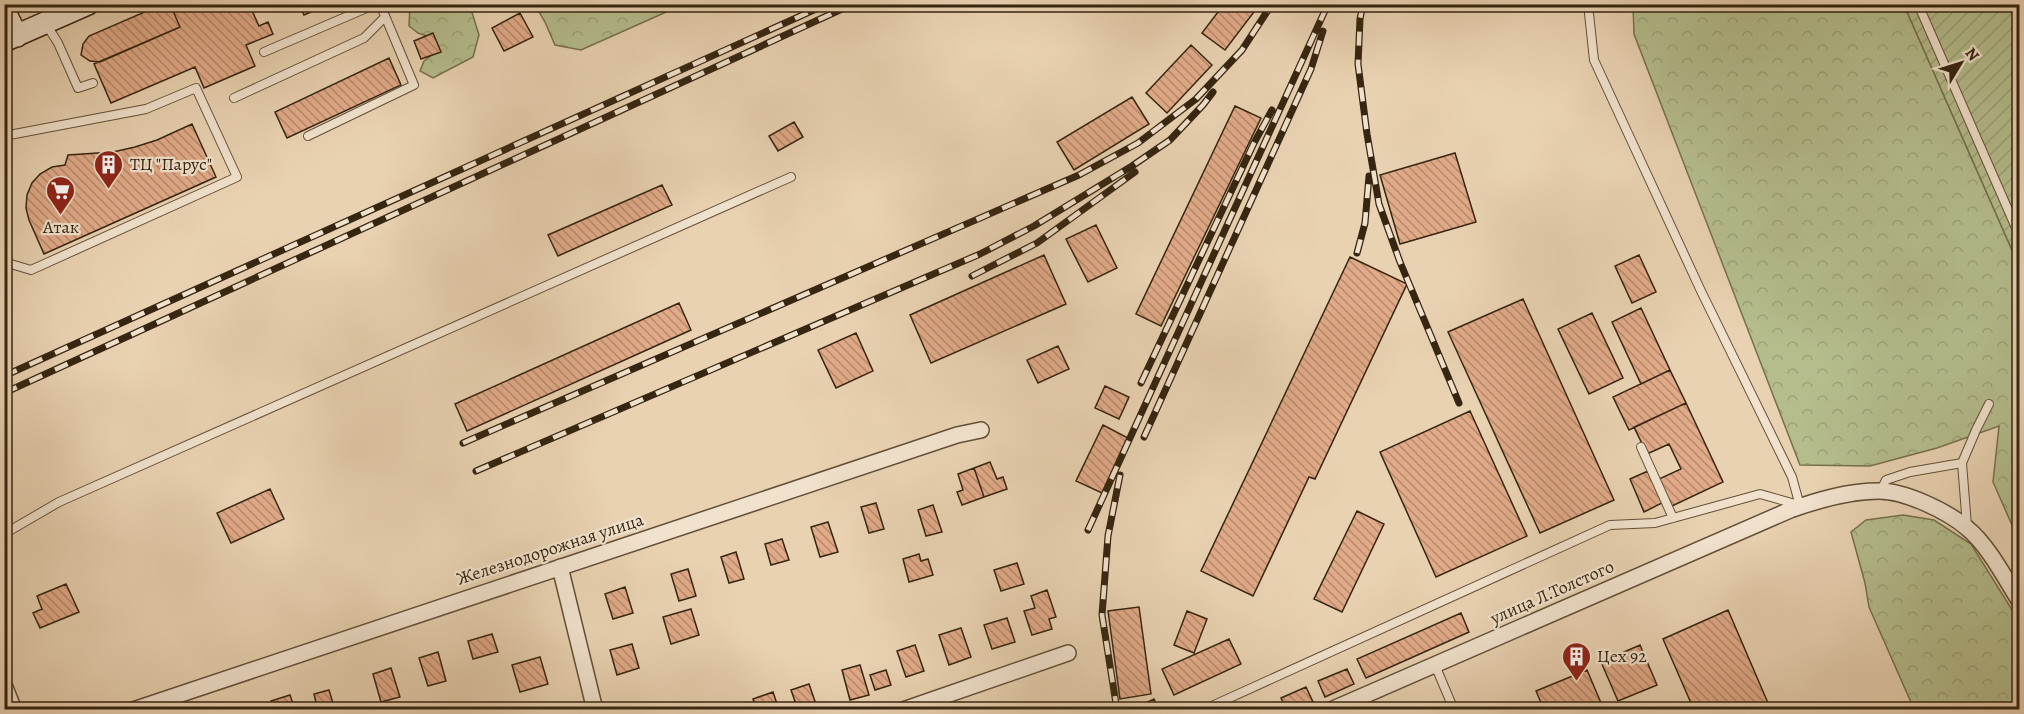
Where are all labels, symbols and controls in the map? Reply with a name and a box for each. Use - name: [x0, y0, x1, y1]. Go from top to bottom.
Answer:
- north arrow: [1931, 33, 1991, 93]
- text: N: [1960, 43, 1985, 66]
- building icon: ТЦ "Парус": [93, 148, 125, 190]
- place label: ТЦ "Парус": [130, 152, 212, 176]
- supermarket icon: Атак: [45, 174, 77, 216]
- place label: Атак: [42, 215, 79, 239]
- street label: Железнодорожная улица: [453, 507, 647, 591]
- street label: улица Л.Толстого: [1485, 554, 1618, 630]
- building icon: Цех 92: [1560, 640, 1592, 682]
- place label: Цех 92: [1597, 644, 1647, 668]

